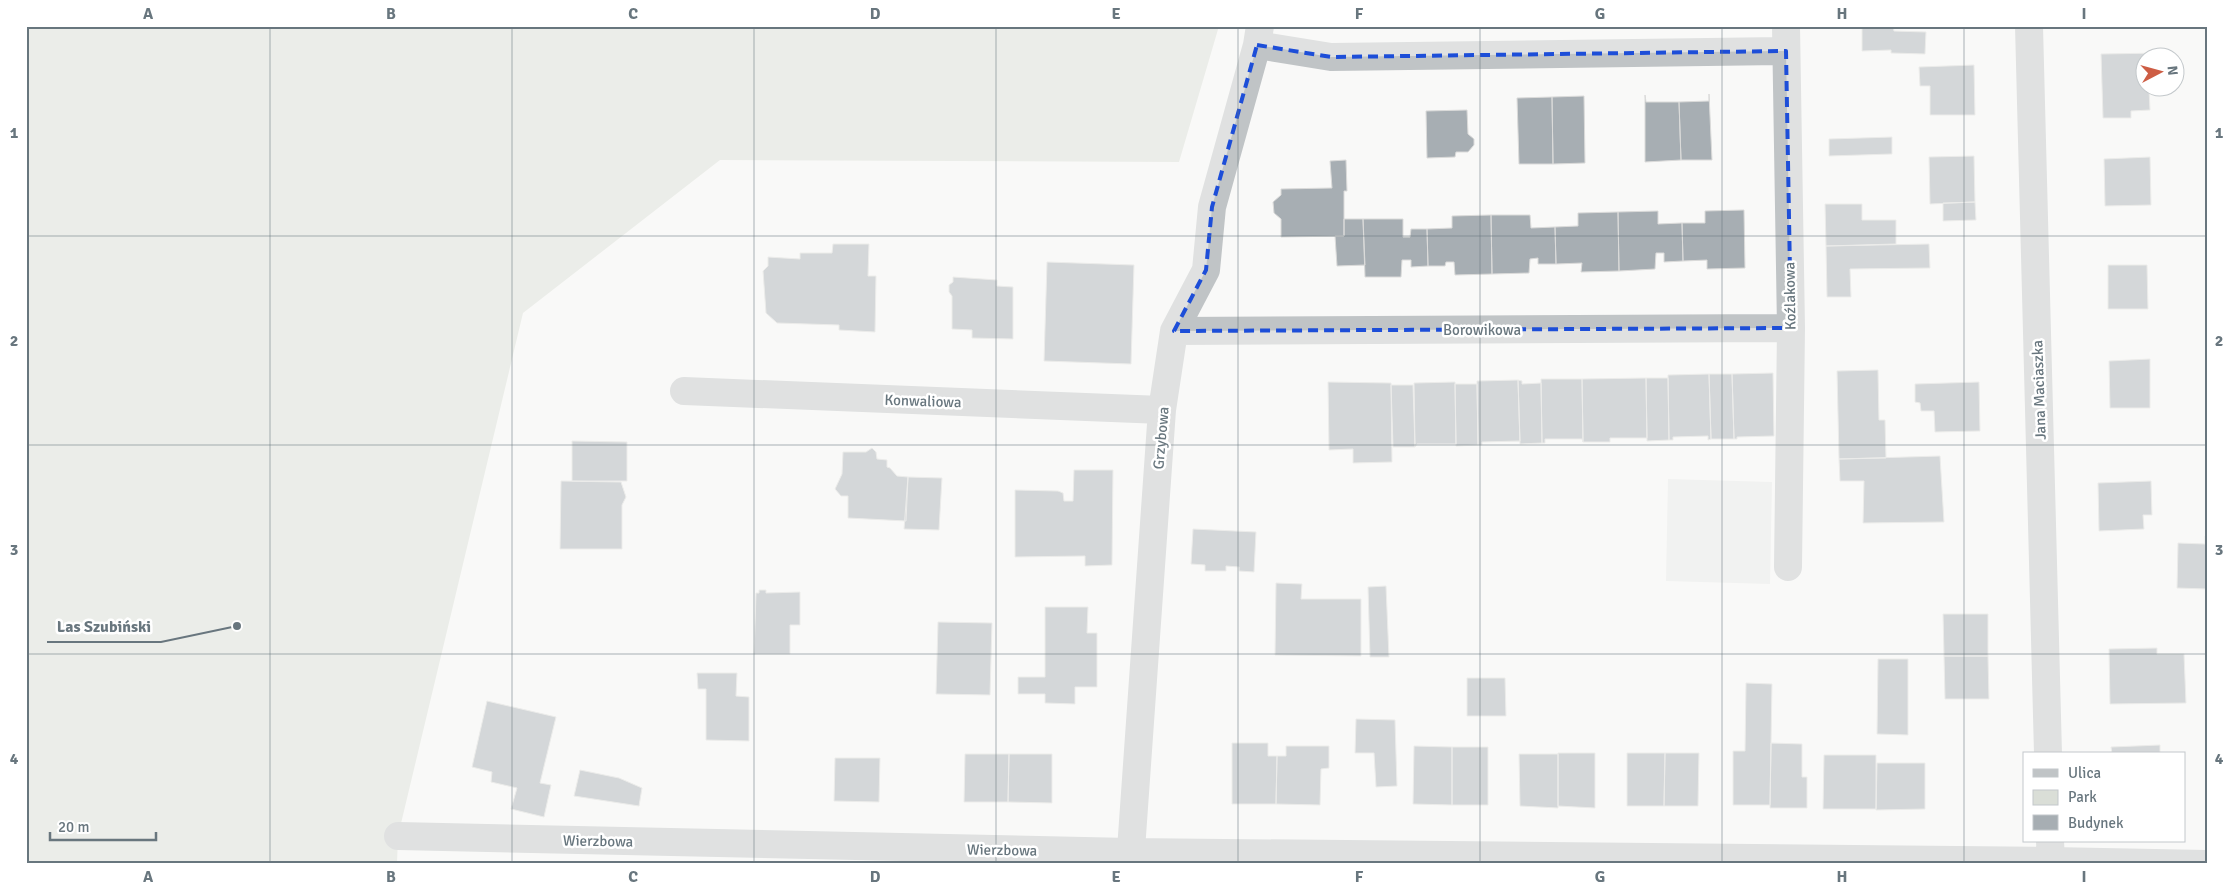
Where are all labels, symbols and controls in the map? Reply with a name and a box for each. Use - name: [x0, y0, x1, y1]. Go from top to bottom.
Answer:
- text: A: [143, 4, 154, 24]
- text: B: [386, 4, 396, 24]
- text: C: [628, 4, 638, 24]
- text: D: [870, 4, 881, 24]
- text: E: [1111, 4, 1121, 24]
- text: F: [1355, 4, 1364, 24]
- text: G: [1595, 4, 1605, 24]
- text: H: [1837, 4, 1847, 24]
- text: I: [2081, 4, 2087, 24]
- north arrow: [2136, 48, 2186, 98]
- text: N: [2163, 65, 2181, 76]
- text: 1: [10, 123, 19, 143]
- text: 1: [2215, 123, 2224, 143]
- street label: Koźlakowa: [1780, 262, 1800, 330]
- street label: Borowikowa: [1443, 321, 1521, 339]
- text: 2: [10, 331, 18, 351]
- text: 2: [2215, 331, 2223, 351]
- street label: Jana Maciaszka: [2028, 340, 2050, 440]
- street label: Konwaliowa: [884, 391, 962, 411]
- street label: Grzybowa: [1149, 406, 1173, 470]
- text: 3: [10, 540, 18, 560]
- text: 3: [2215, 540, 2223, 560]
- callout: Las Szubiński: [47, 611, 161, 642]
- text: Las Szubiński: [57, 617, 151, 637]
- text: 4: [10, 749, 19, 769]
- text: 4: [2215, 749, 2224, 769]
- legend: [2023, 752, 2186, 842]
- text: Ulica: [2068, 764, 2101, 782]
- text: Park: [2068, 788, 2097, 806]
- scale bar: [50, 810, 156, 842]
- text: Budynek: [2068, 814, 2124, 832]
- text: 20 m: [58, 818, 89, 836]
- street label: Wierzbowa: [563, 831, 633, 851]
- street label: Wierzbowa: [967, 840, 1037, 860]
- text: A: [143, 867, 154, 887]
- text: B: [386, 867, 396, 887]
- text: C: [628, 867, 638, 887]
- text: D: [870, 867, 881, 887]
- text: E: [1111, 867, 1121, 887]
- text: F: [1355, 867, 1364, 887]
- text: G: [1595, 867, 1605, 887]
- text: H: [1837, 867, 1847, 887]
- text: I: [2081, 867, 2087, 887]

